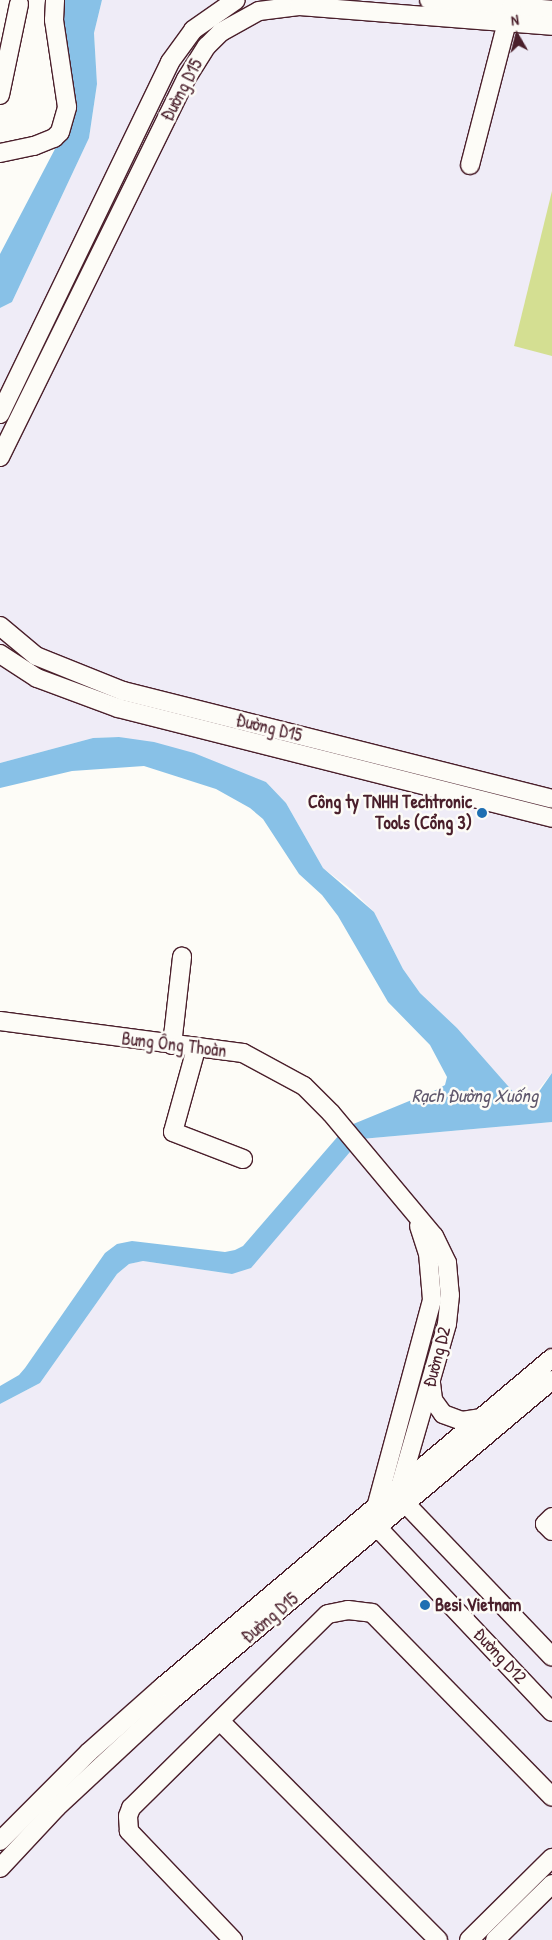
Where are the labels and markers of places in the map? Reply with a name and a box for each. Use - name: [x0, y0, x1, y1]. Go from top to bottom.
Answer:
- place label: Công ty TNHH Techtronic Tools (Cổng 3): [308, 792, 472, 834]
- marker: Công ty TNHH Techtronic Tools (Cổng 3): [476, 807, 488, 819]
- place label: Besi Vietnam: [435, 1594, 521, 1616]
- marker: Besi Vietnam: [419, 1599, 431, 1611]

